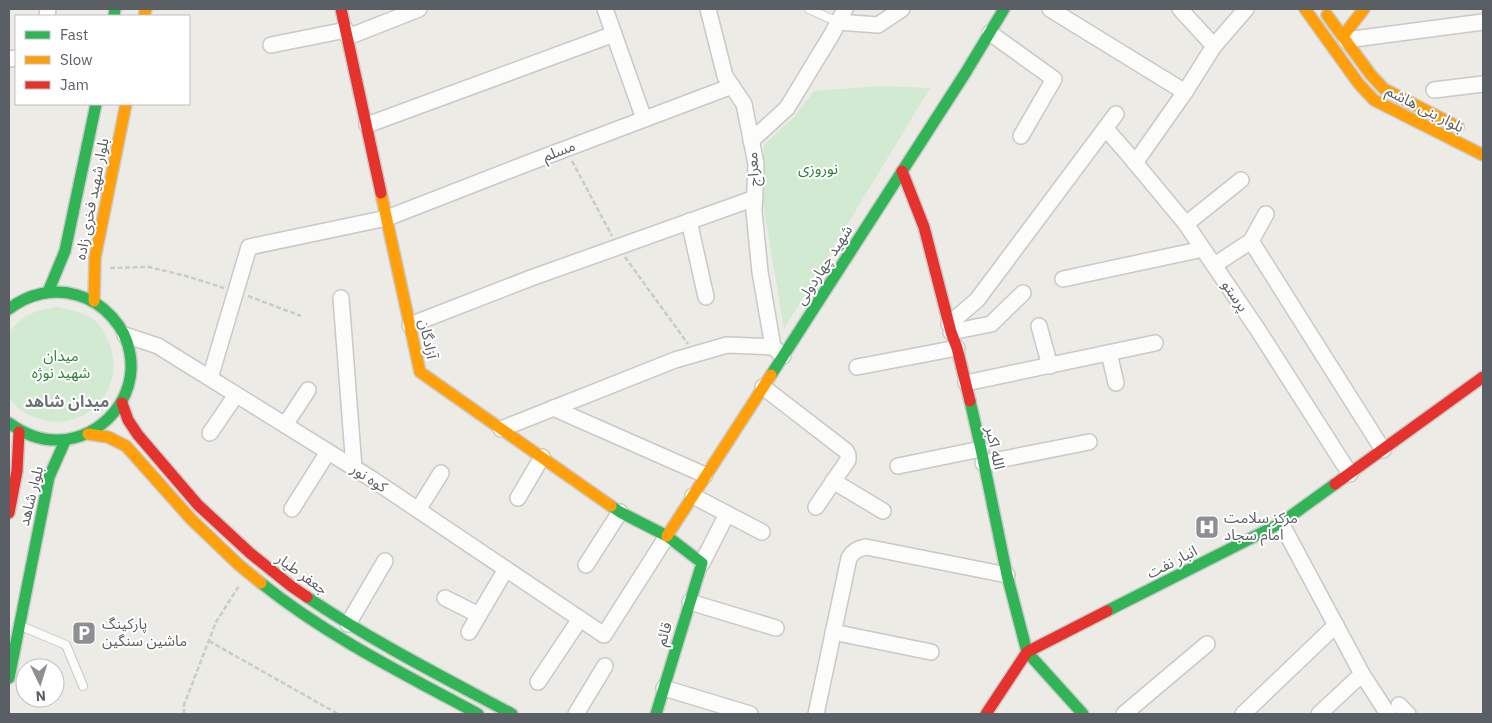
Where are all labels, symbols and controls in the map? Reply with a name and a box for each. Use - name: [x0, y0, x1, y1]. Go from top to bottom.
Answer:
- legend: [15, 15, 190, 105]
- text: Fast: [60, 25, 88, 44]
- text: Slow: [60, 50, 93, 69]
- text: Jam: [60, 75, 89, 94]
- street label: بلوار بنی هاشم: [1382, 81, 1467, 138]
- street label: بلوار شهید فخری زاده: [70, 136, 113, 261]
- street label: مسلم: [540, 136, 579, 167]
- street label: معراج: [742, 151, 766, 187]
- park label: نوروزی: [798, 159, 838, 178]
- street label: شهید چهاردولی: [791, 221, 857, 309]
- street label: پرستو: [1217, 276, 1253, 316]
- street label: آزادگان: [415, 317, 442, 361]
- park label: میدان شهید نوژه: [32, 346, 91, 382]
- district label: میدان شاهد: [25, 391, 109, 411]
- street label: الله اکبر: [981, 424, 1009, 471]
- street label: کوه نور: [347, 458, 392, 497]
- street label: بلوار شاهد: [14, 464, 47, 528]
- place label: مرکز سلامت امام سجاد: [1224, 508, 1298, 546]
- hospital icon: مرکز سلامت امام سجاد: [1194, 514, 1220, 540]
- street label: انبار نفت: [1143, 541, 1200, 582]
- street label: جعفر طیار: [272, 548, 332, 599]
- place label: پارکینگ ماشین سنگین: [102, 614, 187, 650]
- parking icon: پارکینگ ماشین سنگین: [71, 620, 97, 646]
- street label: قائم: [651, 620, 678, 648]
- north arrow: [15, 658, 65, 708]
- text: N: [35, 687, 47, 705]

